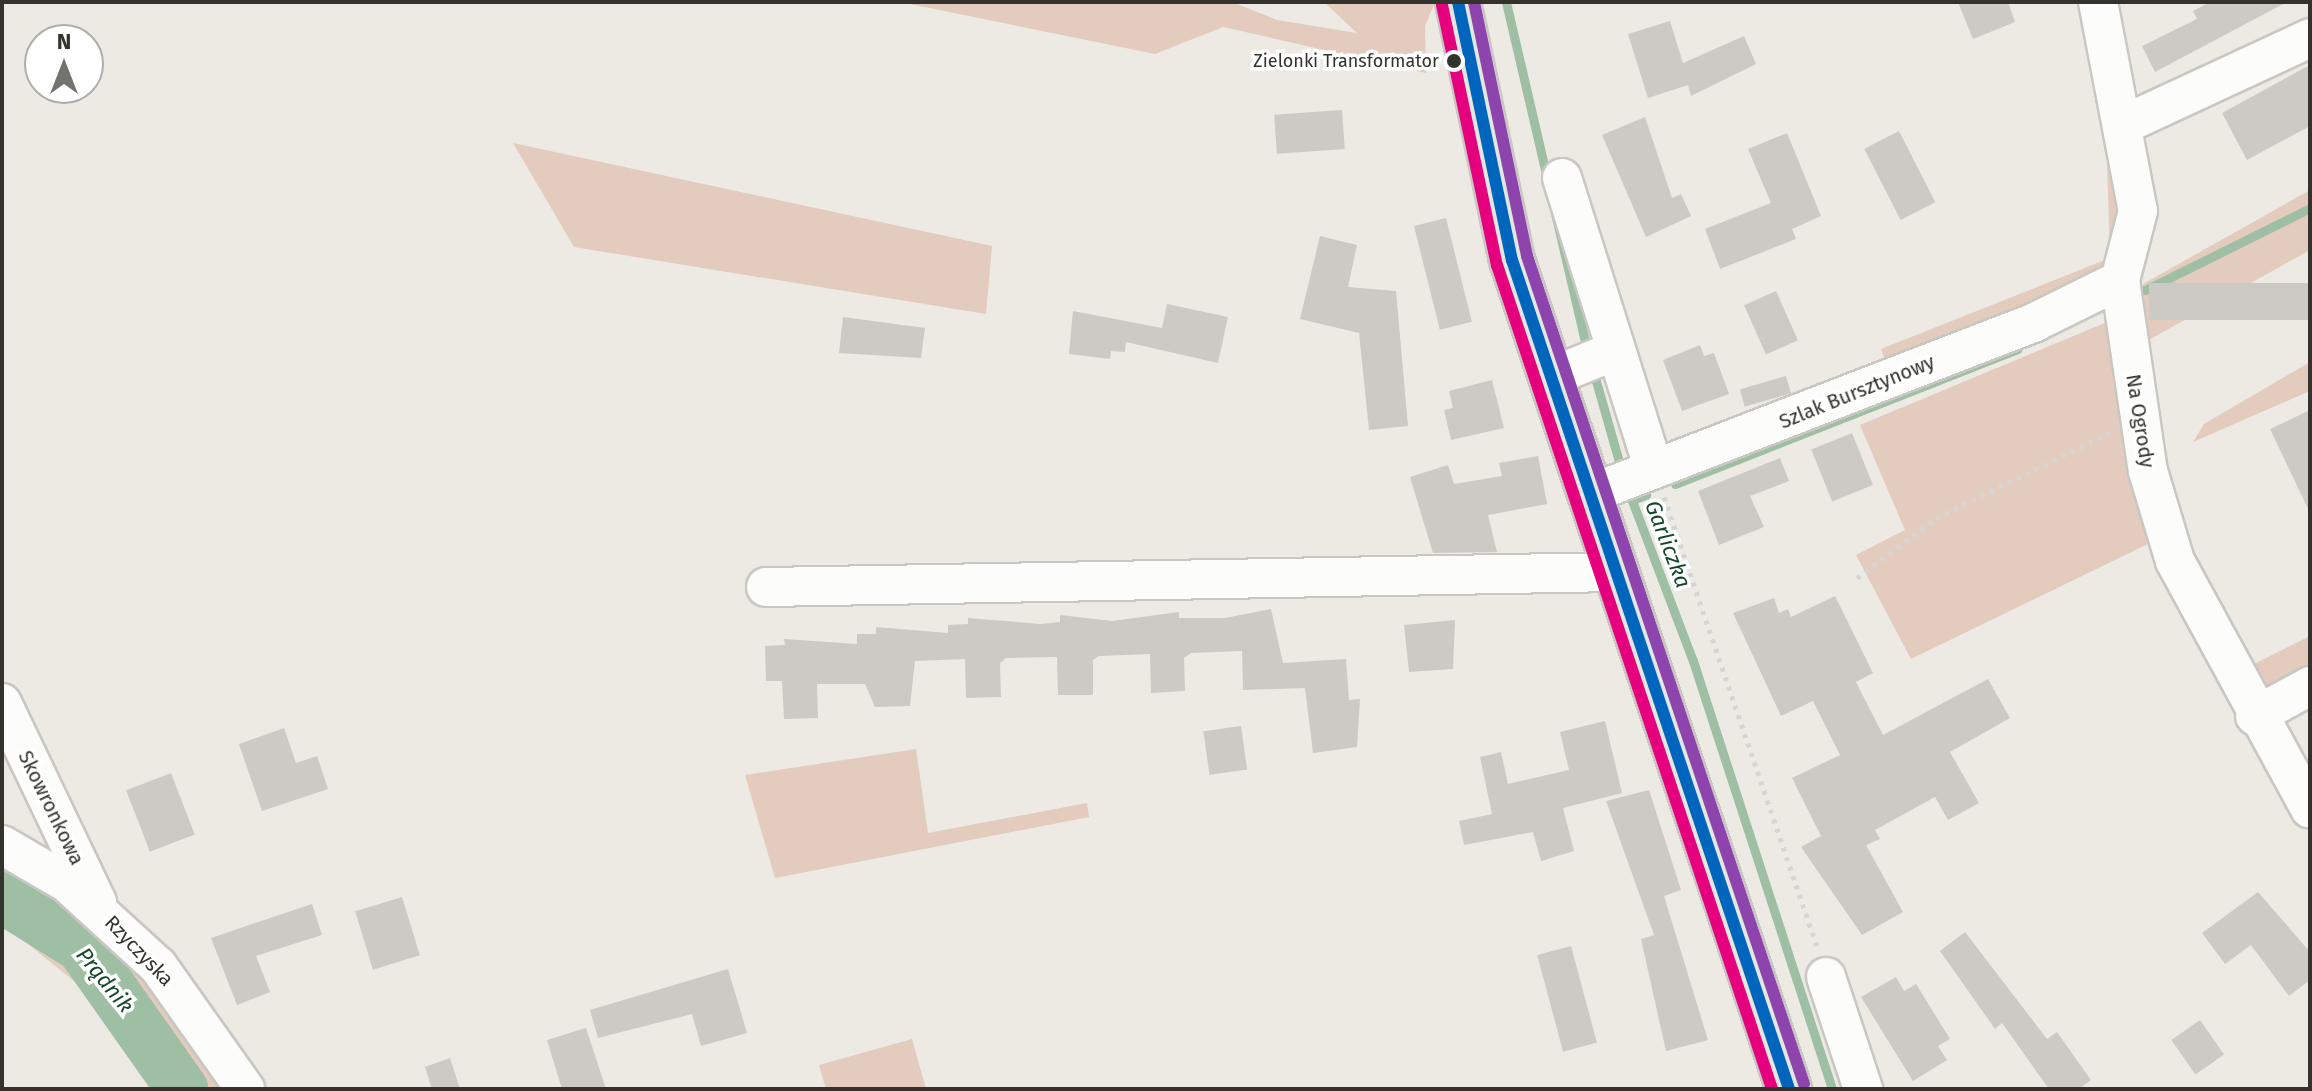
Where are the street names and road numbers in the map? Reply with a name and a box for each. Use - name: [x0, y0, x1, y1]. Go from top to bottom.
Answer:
- street label: Szlak Bursztynowy: [1776, 350, 1938, 434]
- street label: Na Ogrody: [2121, 372, 2159, 470]
- street label: Skowronkowa: [13, 747, 89, 869]
- street label: Rzyczyska: [100, 911, 178, 991]

